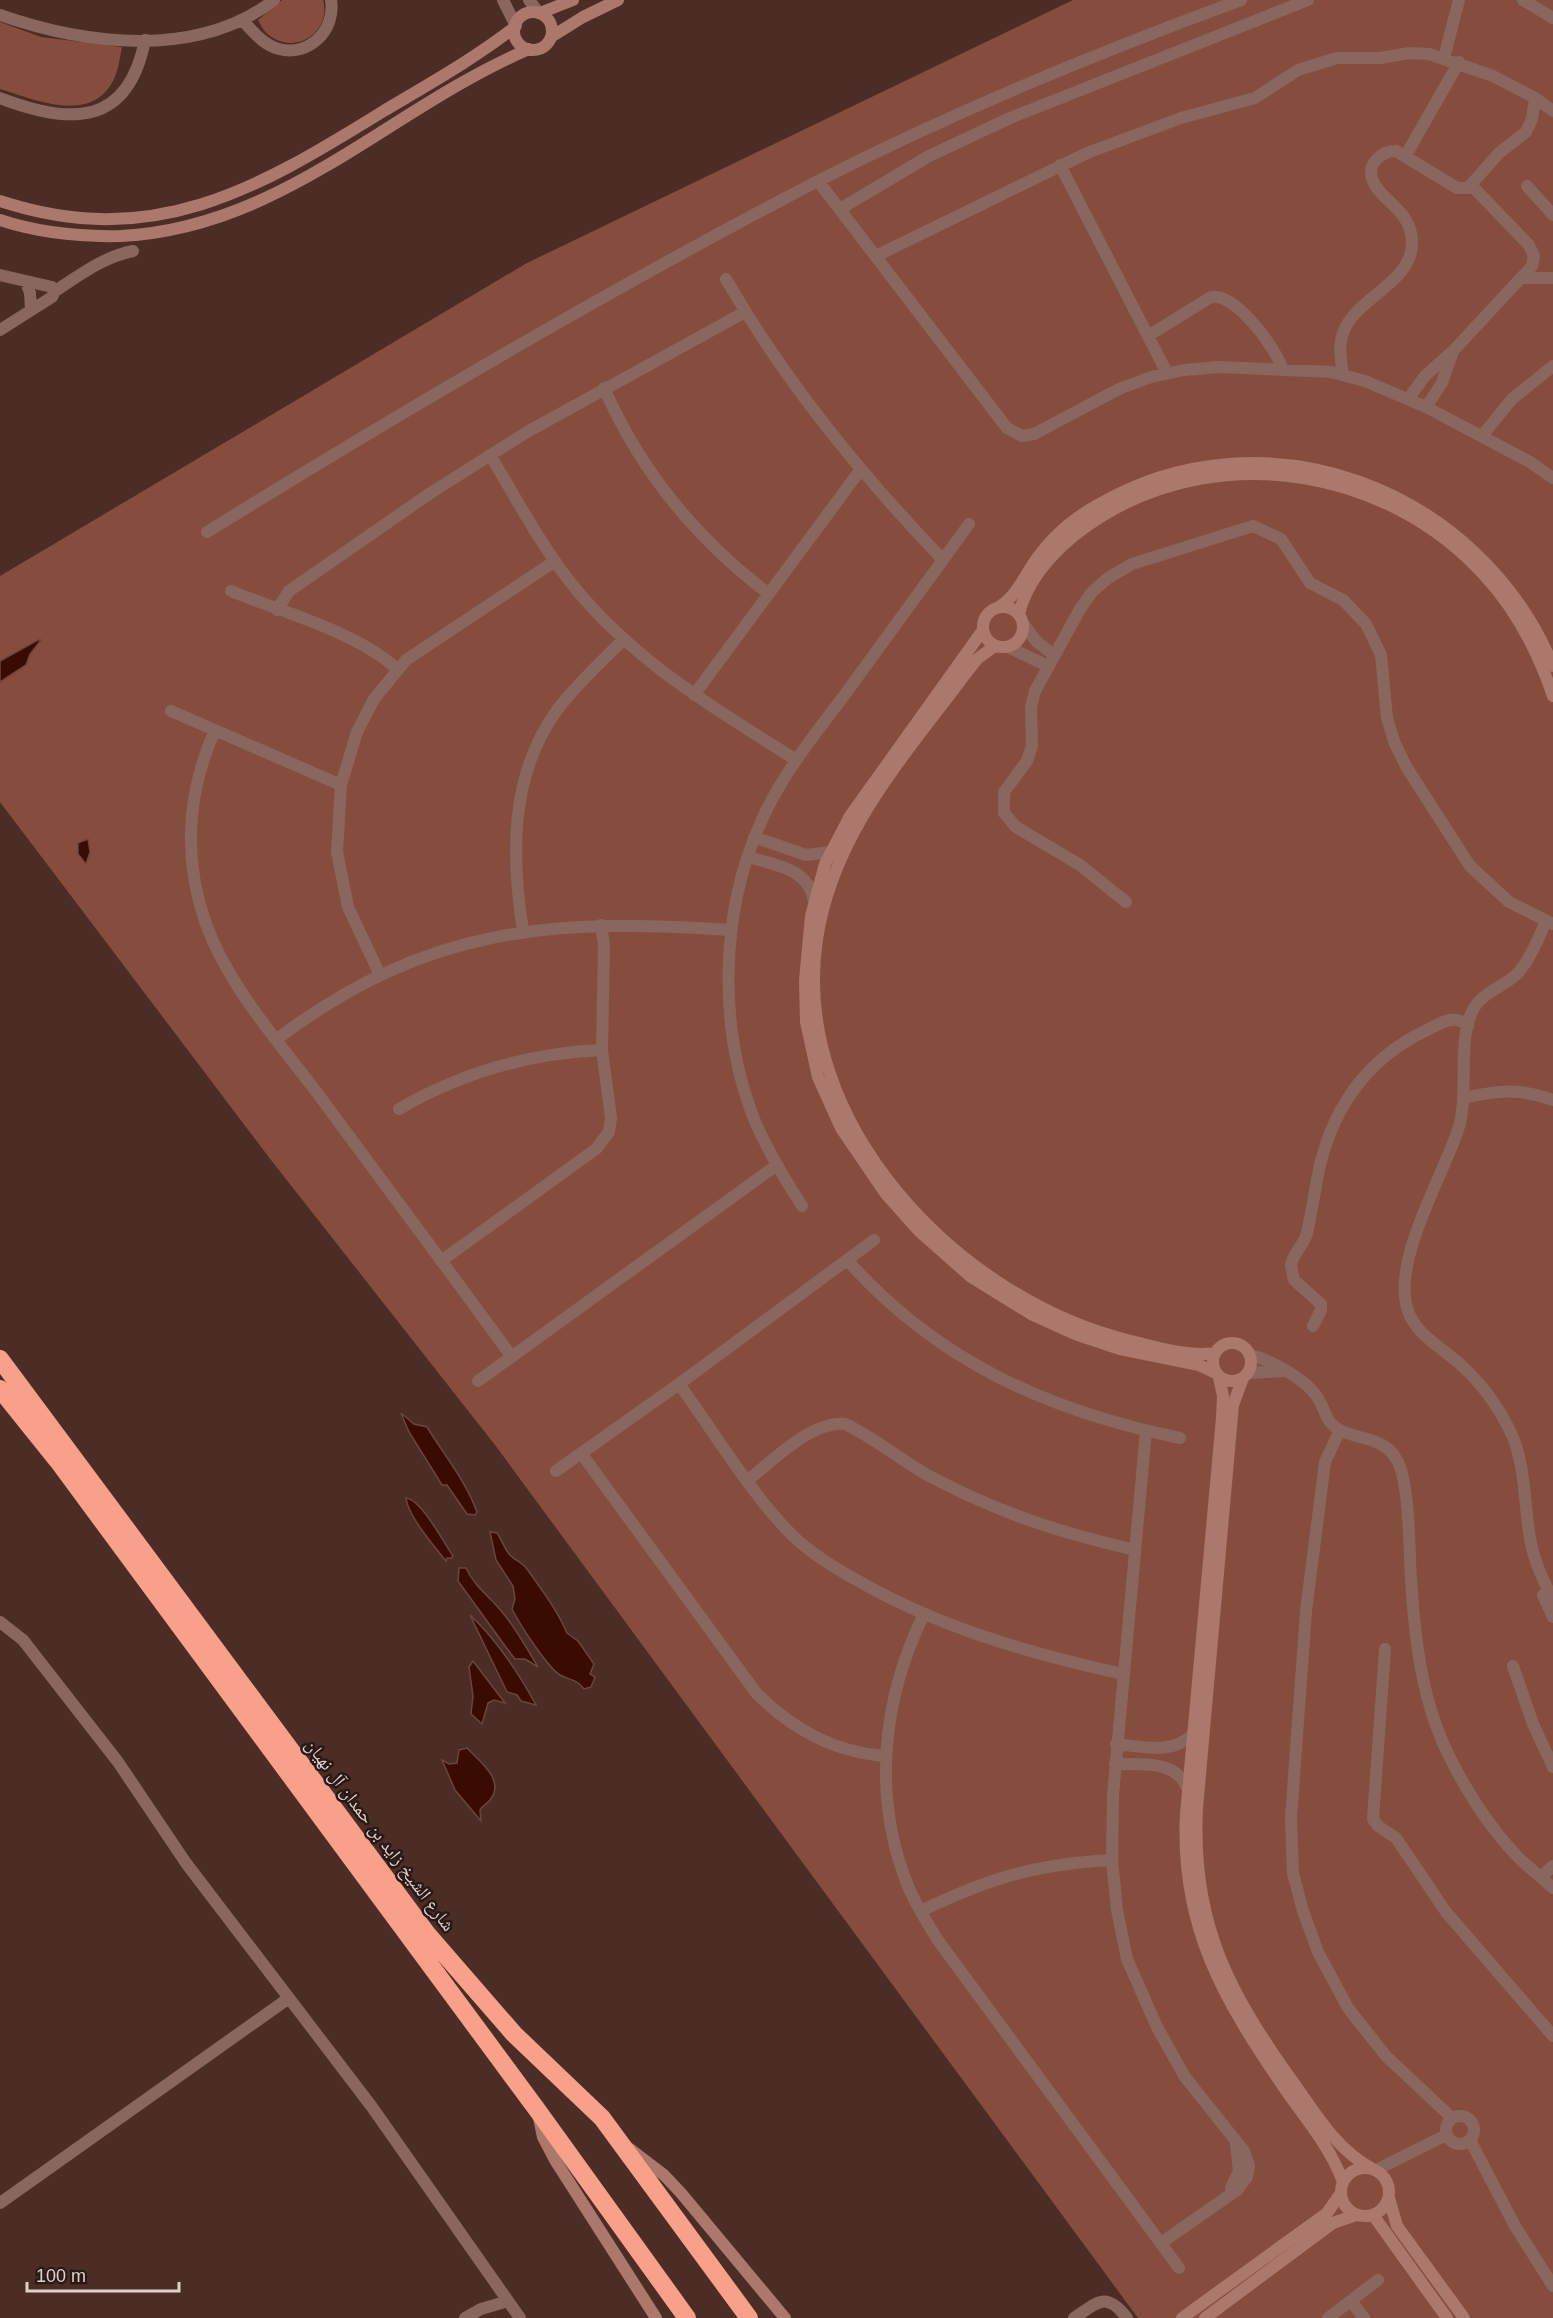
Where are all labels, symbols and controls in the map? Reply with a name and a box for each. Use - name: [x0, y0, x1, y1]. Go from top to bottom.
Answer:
- street label: شارع الشيخ زايد بن حمدان آل نهيان: [300, 1735, 459, 1936]
- scale bar: [27, 2255, 178, 2293]
- text: 100 m: [36, 2266, 86, 2286]

